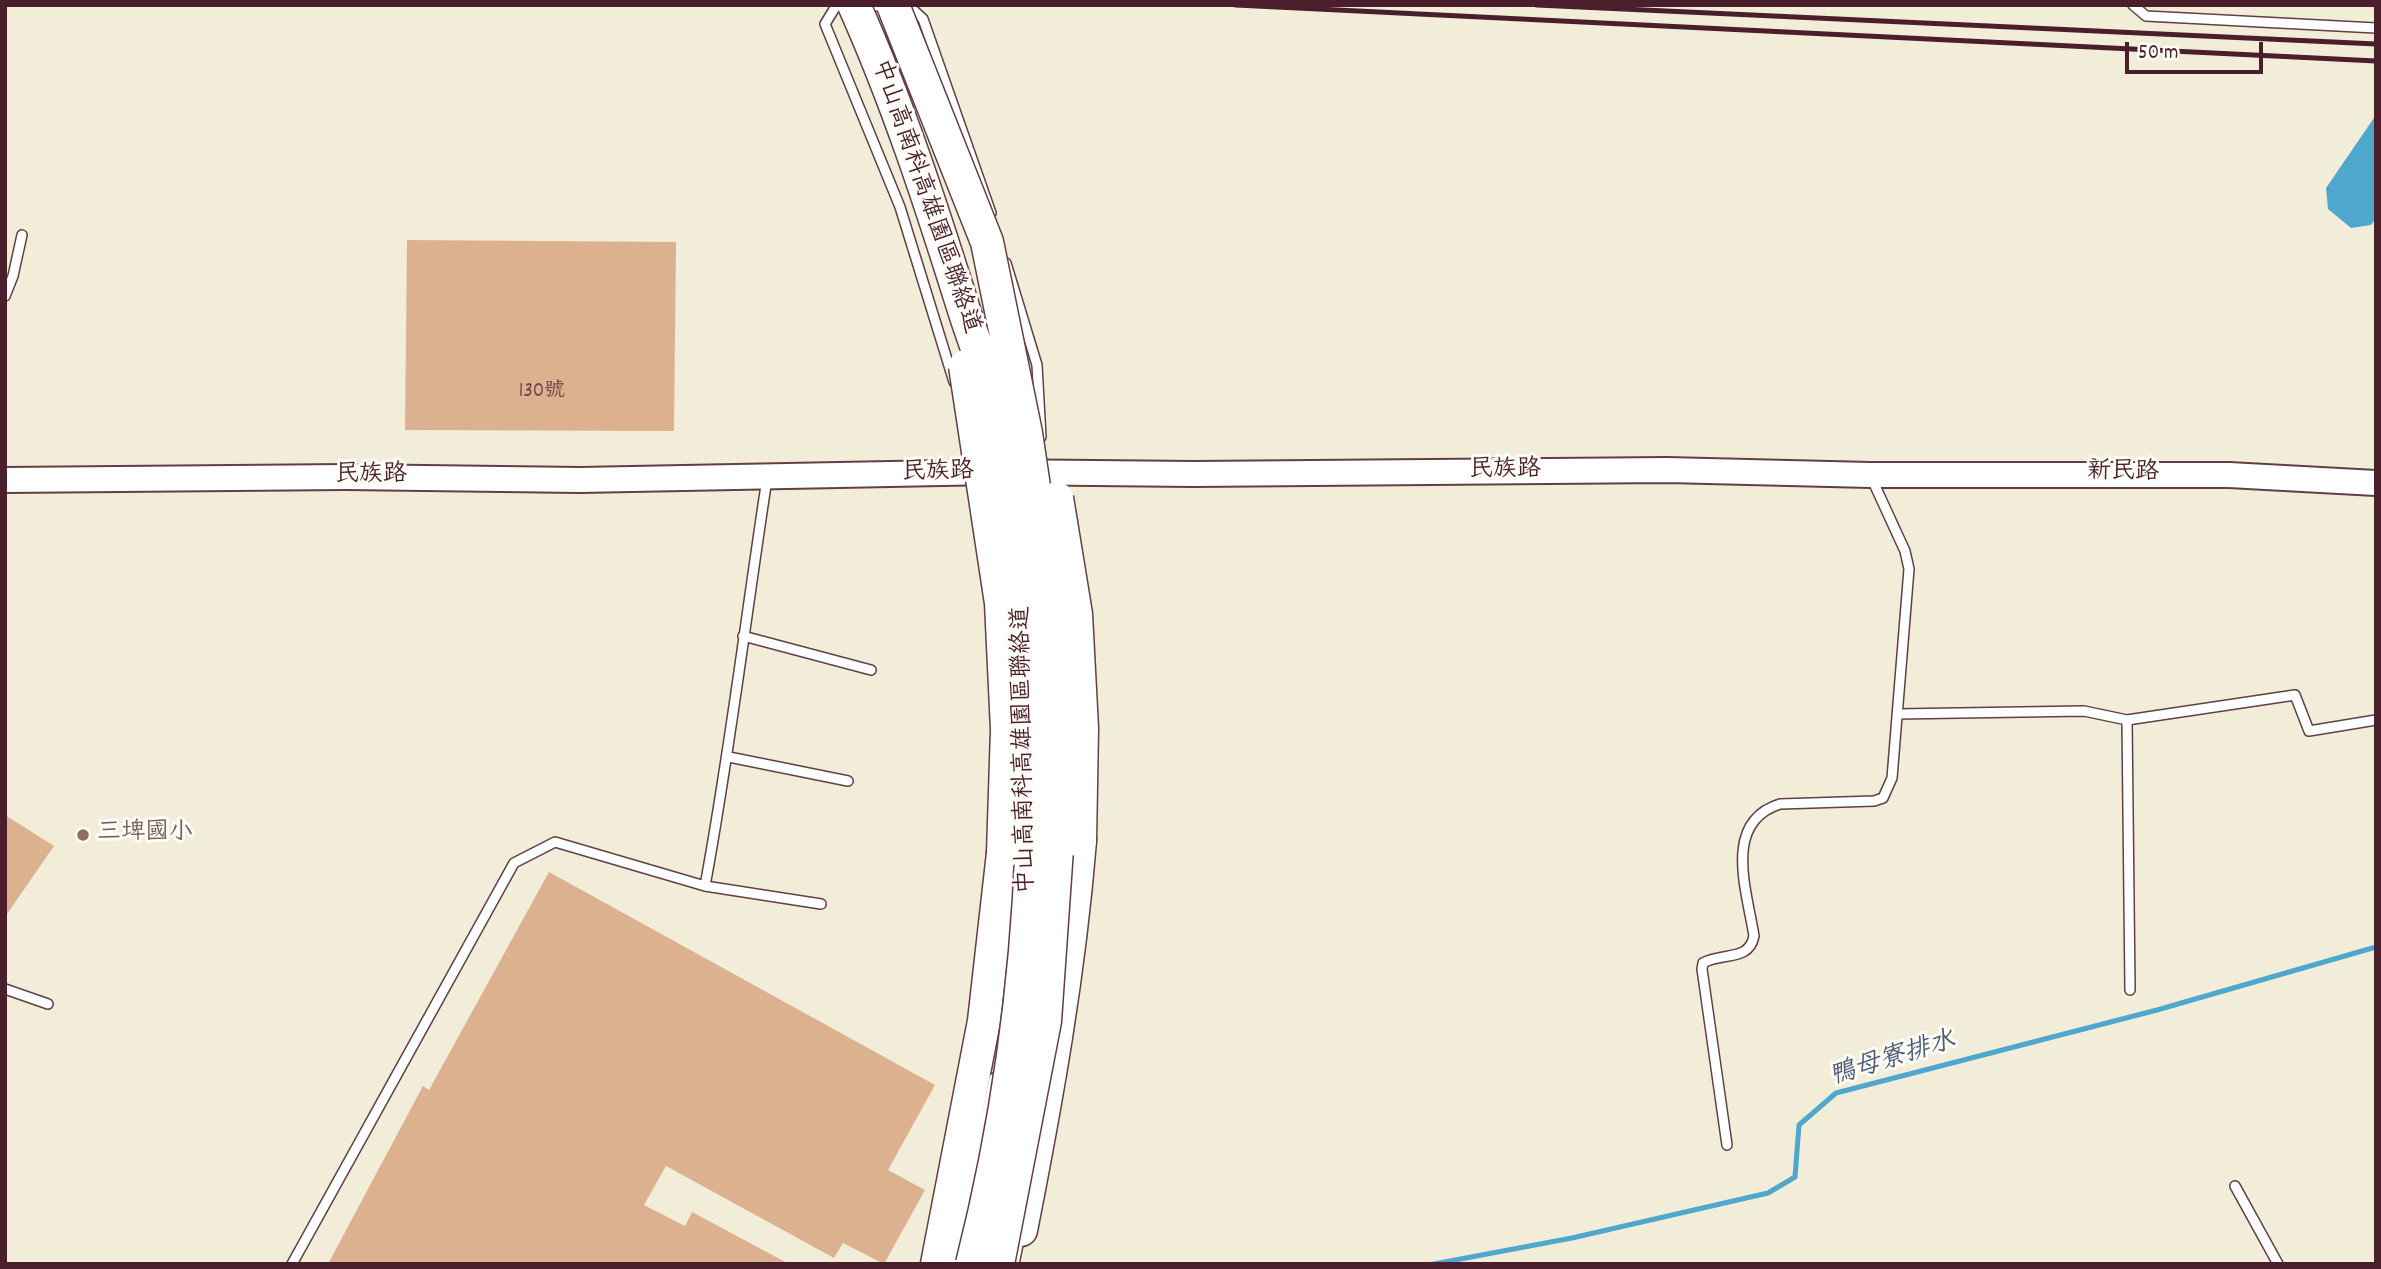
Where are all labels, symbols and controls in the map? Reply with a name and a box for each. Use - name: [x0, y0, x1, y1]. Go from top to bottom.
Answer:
- scale bar: [2129, 28, 2267, 72]
- text: 50 m: [2138, 39, 2178, 69]
- street label: 中山高南科高雄園區聯絡道: [864, 56, 984, 338]
- house number: 130號: [519, 380, 565, 406]
- street label: 民族路: [1469, 458, 1541, 486]
- street label: 民族路: [902, 459, 974, 489]
- street label: 新民路: [2087, 459, 2159, 489]
- street label: 民族路: [335, 463, 407, 491]
- street label: 中山高南科高雄園區聯絡道: [1009, 606, 1043, 894]
- place label: 三埤國小: [97, 821, 193, 849]
- marker: 三埤國小: [75, 827, 91, 843]
- water label: 鴨母寮排水: [1826, 1027, 1960, 1095]

